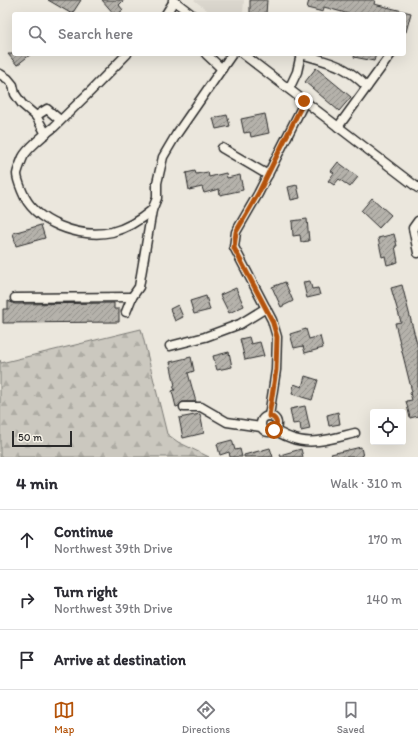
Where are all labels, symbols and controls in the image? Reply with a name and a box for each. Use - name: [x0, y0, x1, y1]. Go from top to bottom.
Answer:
- search box: [12, 12, 406, 56]
- icon: search: [26, 23, 48, 45]
- text: Search here: [58, 25, 133, 43]
- route end: [295, 92, 313, 110]
- map controls: [370, 409, 406, 445]
- button: locate: [370, 409, 406, 445]
- route start: [265, 421, 283, 439]
- scale bar: [12, 429, 72, 448]
- text: 50 m: [18, 431, 42, 444]
- text: 4 min: [16, 473, 58, 493]
- text: Walk · 310 m: [330, 476, 402, 491]
- text: Continue: [54, 523, 113, 541]
- icon: ahead: [16, 529, 38, 551]
- text: 170 m: [368, 532, 402, 547]
- text: Northwest 39th Drive: [54, 541, 173, 556]
- text: Turn right: [54, 583, 118, 601]
- icon: right: [16, 589, 38, 611]
- text: 140 m: [366, 592, 402, 607]
- text: Northwest 39th Drive: [54, 601, 173, 616]
- icon: arrive: [16, 649, 38, 671]
- text: Arrive at destination: [54, 651, 186, 669]
- tab: Map: [53, 699, 75, 736]
- tab: Directions: [182, 699, 230, 736]
- tab: Saved: [337, 699, 365, 736]

